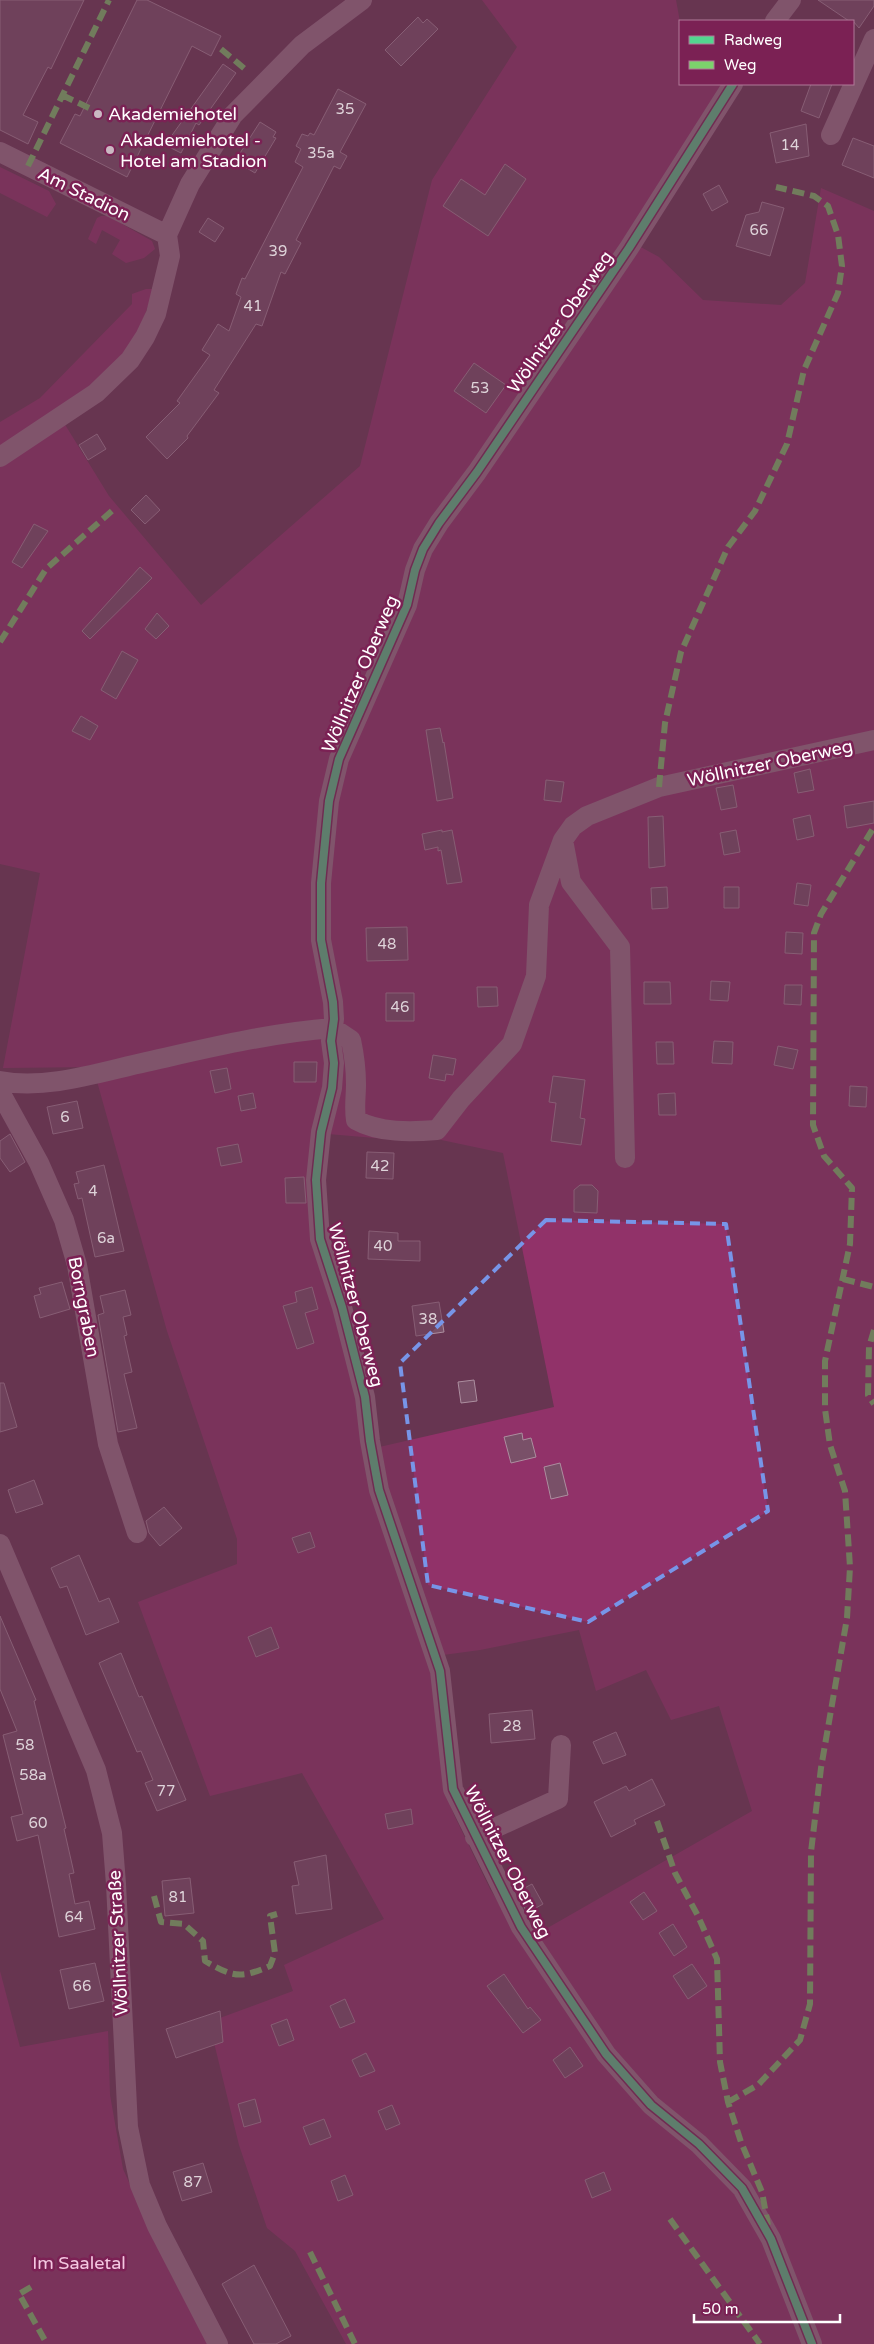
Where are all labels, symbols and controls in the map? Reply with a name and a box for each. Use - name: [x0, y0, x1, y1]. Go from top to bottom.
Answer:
- legend: [679, 20, 854, 85]
- text: Radweg: [724, 31, 782, 49]
- text: Weg: [724, 56, 756, 74]
- house number: 35: [336, 100, 354, 118]
- place label: Akademiehotel: [108, 103, 237, 125]
- marker: Akademiehotel: [92, 108, 104, 120]
- place label: Akademiehotel - Hotel am Stadion: [120, 129, 267, 172]
- house number: 14: [781, 136, 799, 154]
- marker: Akademiehotel - Hotel am Stadion: [104, 144, 116, 156]
- house number: 35a: [307, 144, 335, 162]
- street label: Am Stadion: [34, 162, 134, 226]
- house number: 66: [750, 221, 768, 239]
- house number: 39: [269, 242, 287, 260]
- street label: Wöllnitzer Oberweg: [503, 247, 617, 397]
- house number: 41: [244, 297, 262, 315]
- house number: 53: [471, 379, 489, 397]
- street label: Wöllnitzer Oberweg: [317, 592, 403, 756]
- street label: Wöllnitzer Oberweg: [685, 735, 855, 791]
- house number: 48: [378, 935, 396, 953]
- house number: 46: [391, 998, 409, 1016]
- house number: 6: [60, 1108, 70, 1126]
- house number: 42: [371, 1157, 389, 1175]
- house number: 4: [88, 1182, 98, 1200]
- street label: Wöllnitzer Oberweg: [324, 1221, 388, 1389]
- house number: 6a: [97, 1229, 115, 1247]
- house number: 40: [374, 1237, 392, 1255]
- street label: Borngraben: [63, 1255, 105, 1359]
- house number: 38: [419, 1310, 437, 1328]
- house number: 28: [503, 1717, 521, 1735]
- house number: 58: [16, 1736, 34, 1754]
- house number: 58a: [19, 1766, 47, 1784]
- house number: 77: [157, 1782, 175, 1800]
- street label: Wöllnitzer Oberweg: [460, 1782, 556, 1942]
- house number: 60: [29, 1814, 47, 1832]
- street label: Wöllnitzer Straße: [103, 1869, 133, 2017]
- house number: 81: [169, 1888, 187, 1906]
- house number: 64: [65, 1908, 83, 1926]
- house number: 66: [73, 1977, 91, 1995]
- house number: 87: [184, 2173, 202, 2191]
- park label: Im Saaletal: [32, 2252, 126, 2274]
- scale bar: [694, 2292, 840, 2324]
- text: 50 m: [702, 2300, 739, 2318]

